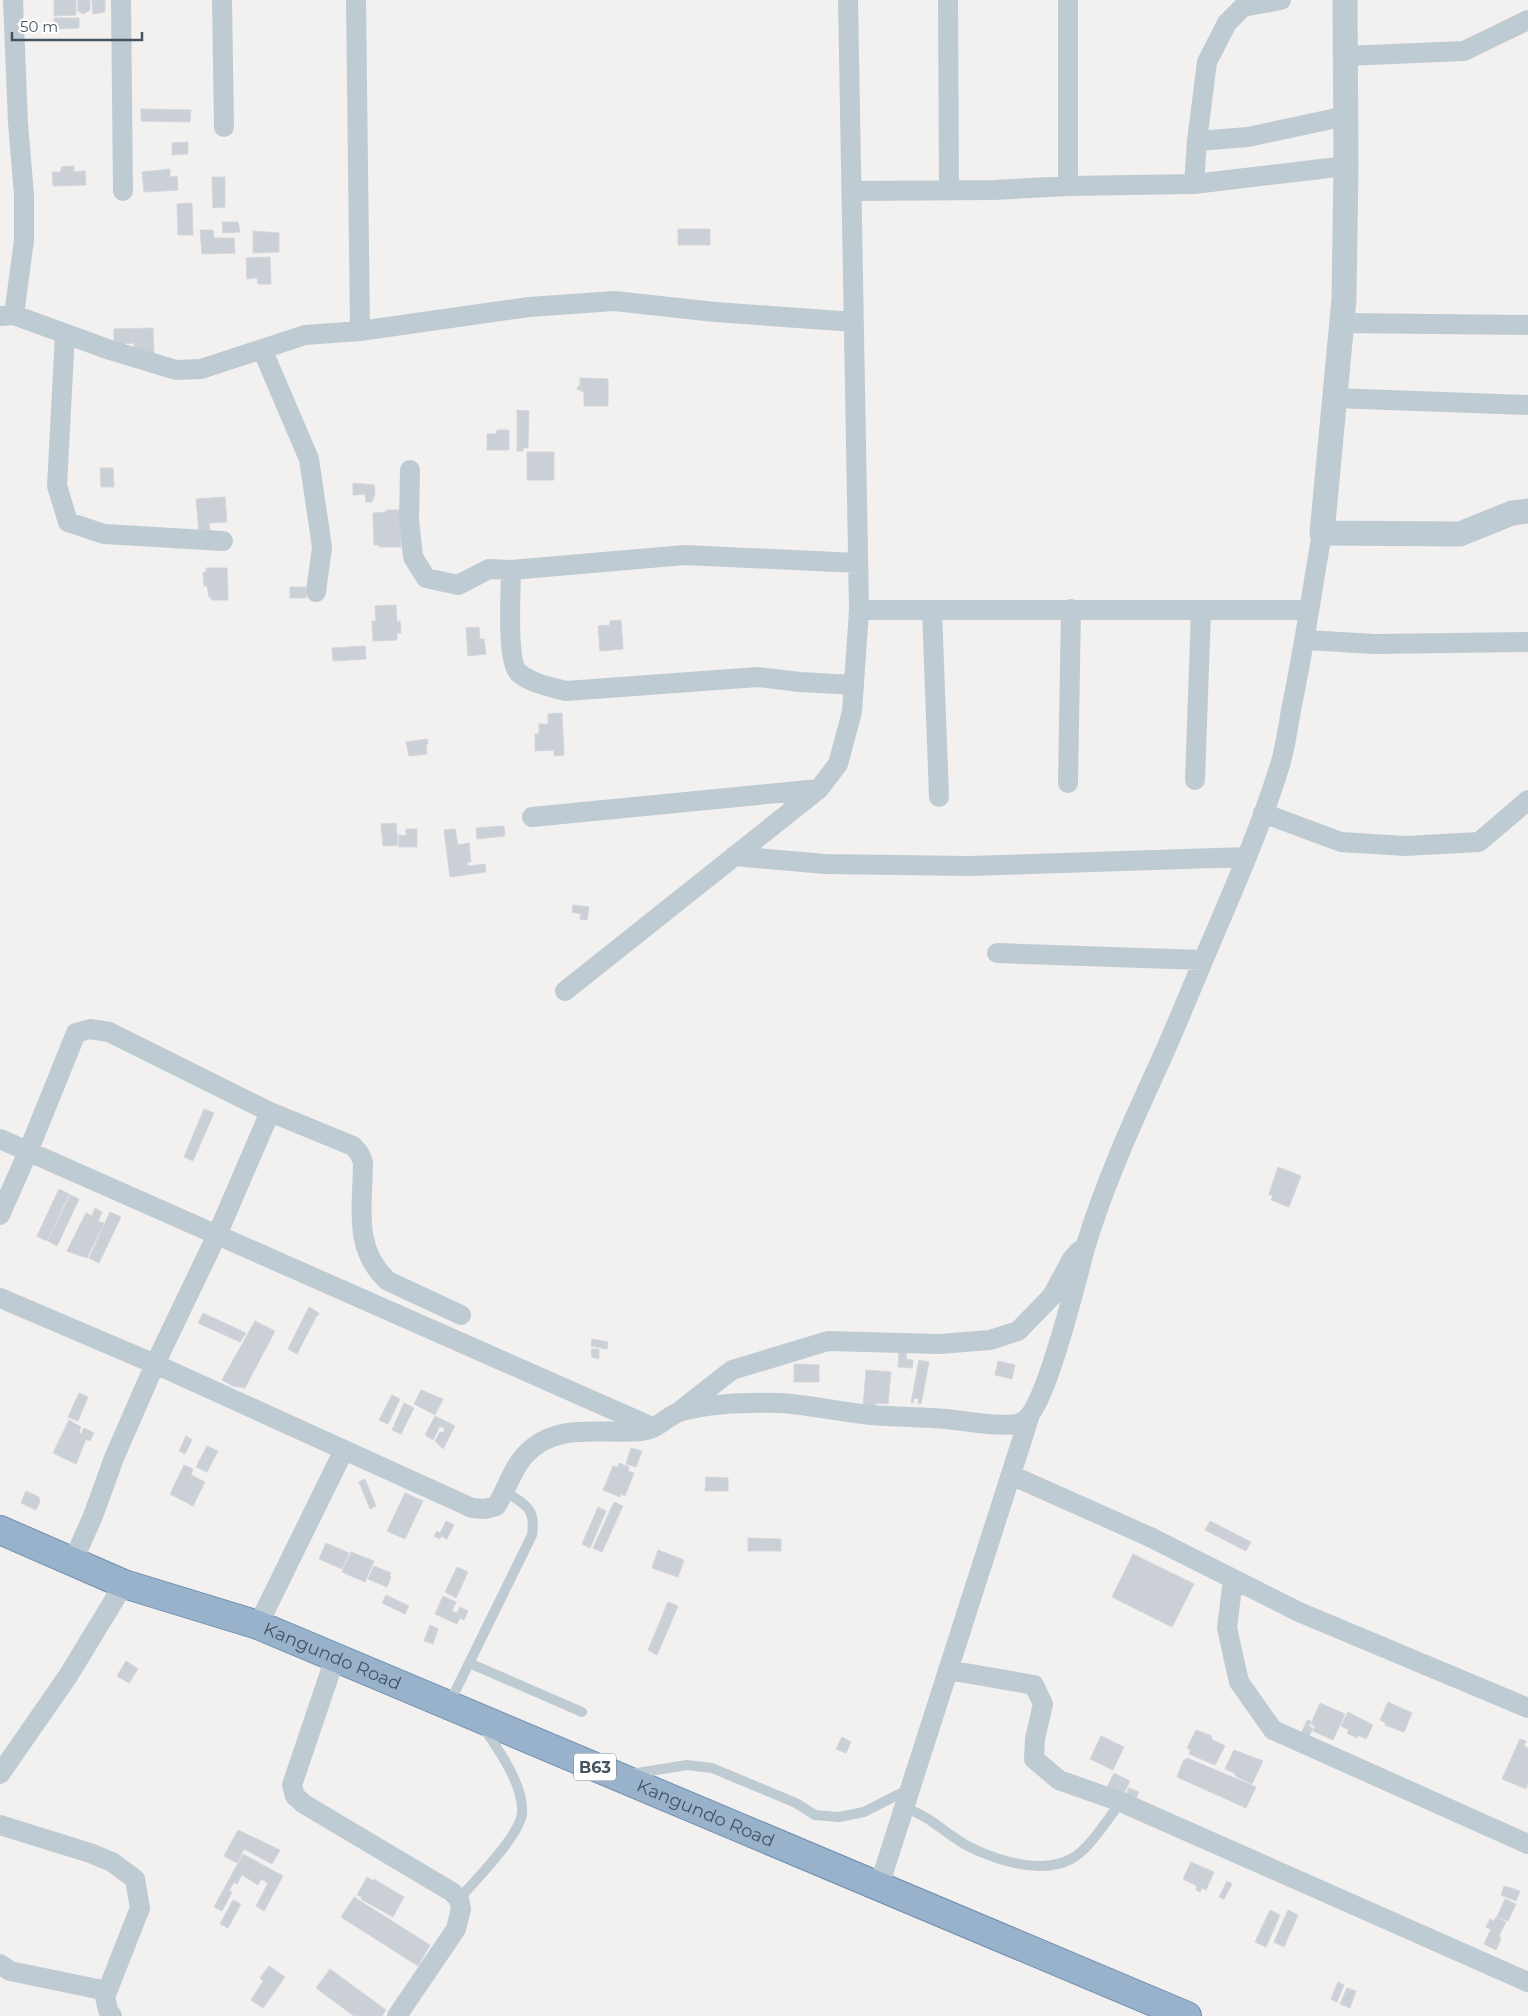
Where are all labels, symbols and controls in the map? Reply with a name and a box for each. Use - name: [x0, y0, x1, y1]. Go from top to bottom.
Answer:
- scale bar: [12, 10, 142, 42]
- text: 50 m: [20, 17, 58, 36]
- street label: Kangundo Road: [260, 1618, 404, 1695]
- road number: B63: [574, 1754, 616, 1780]
- street label: Kangundo Road: [633, 1775, 778, 1852]

